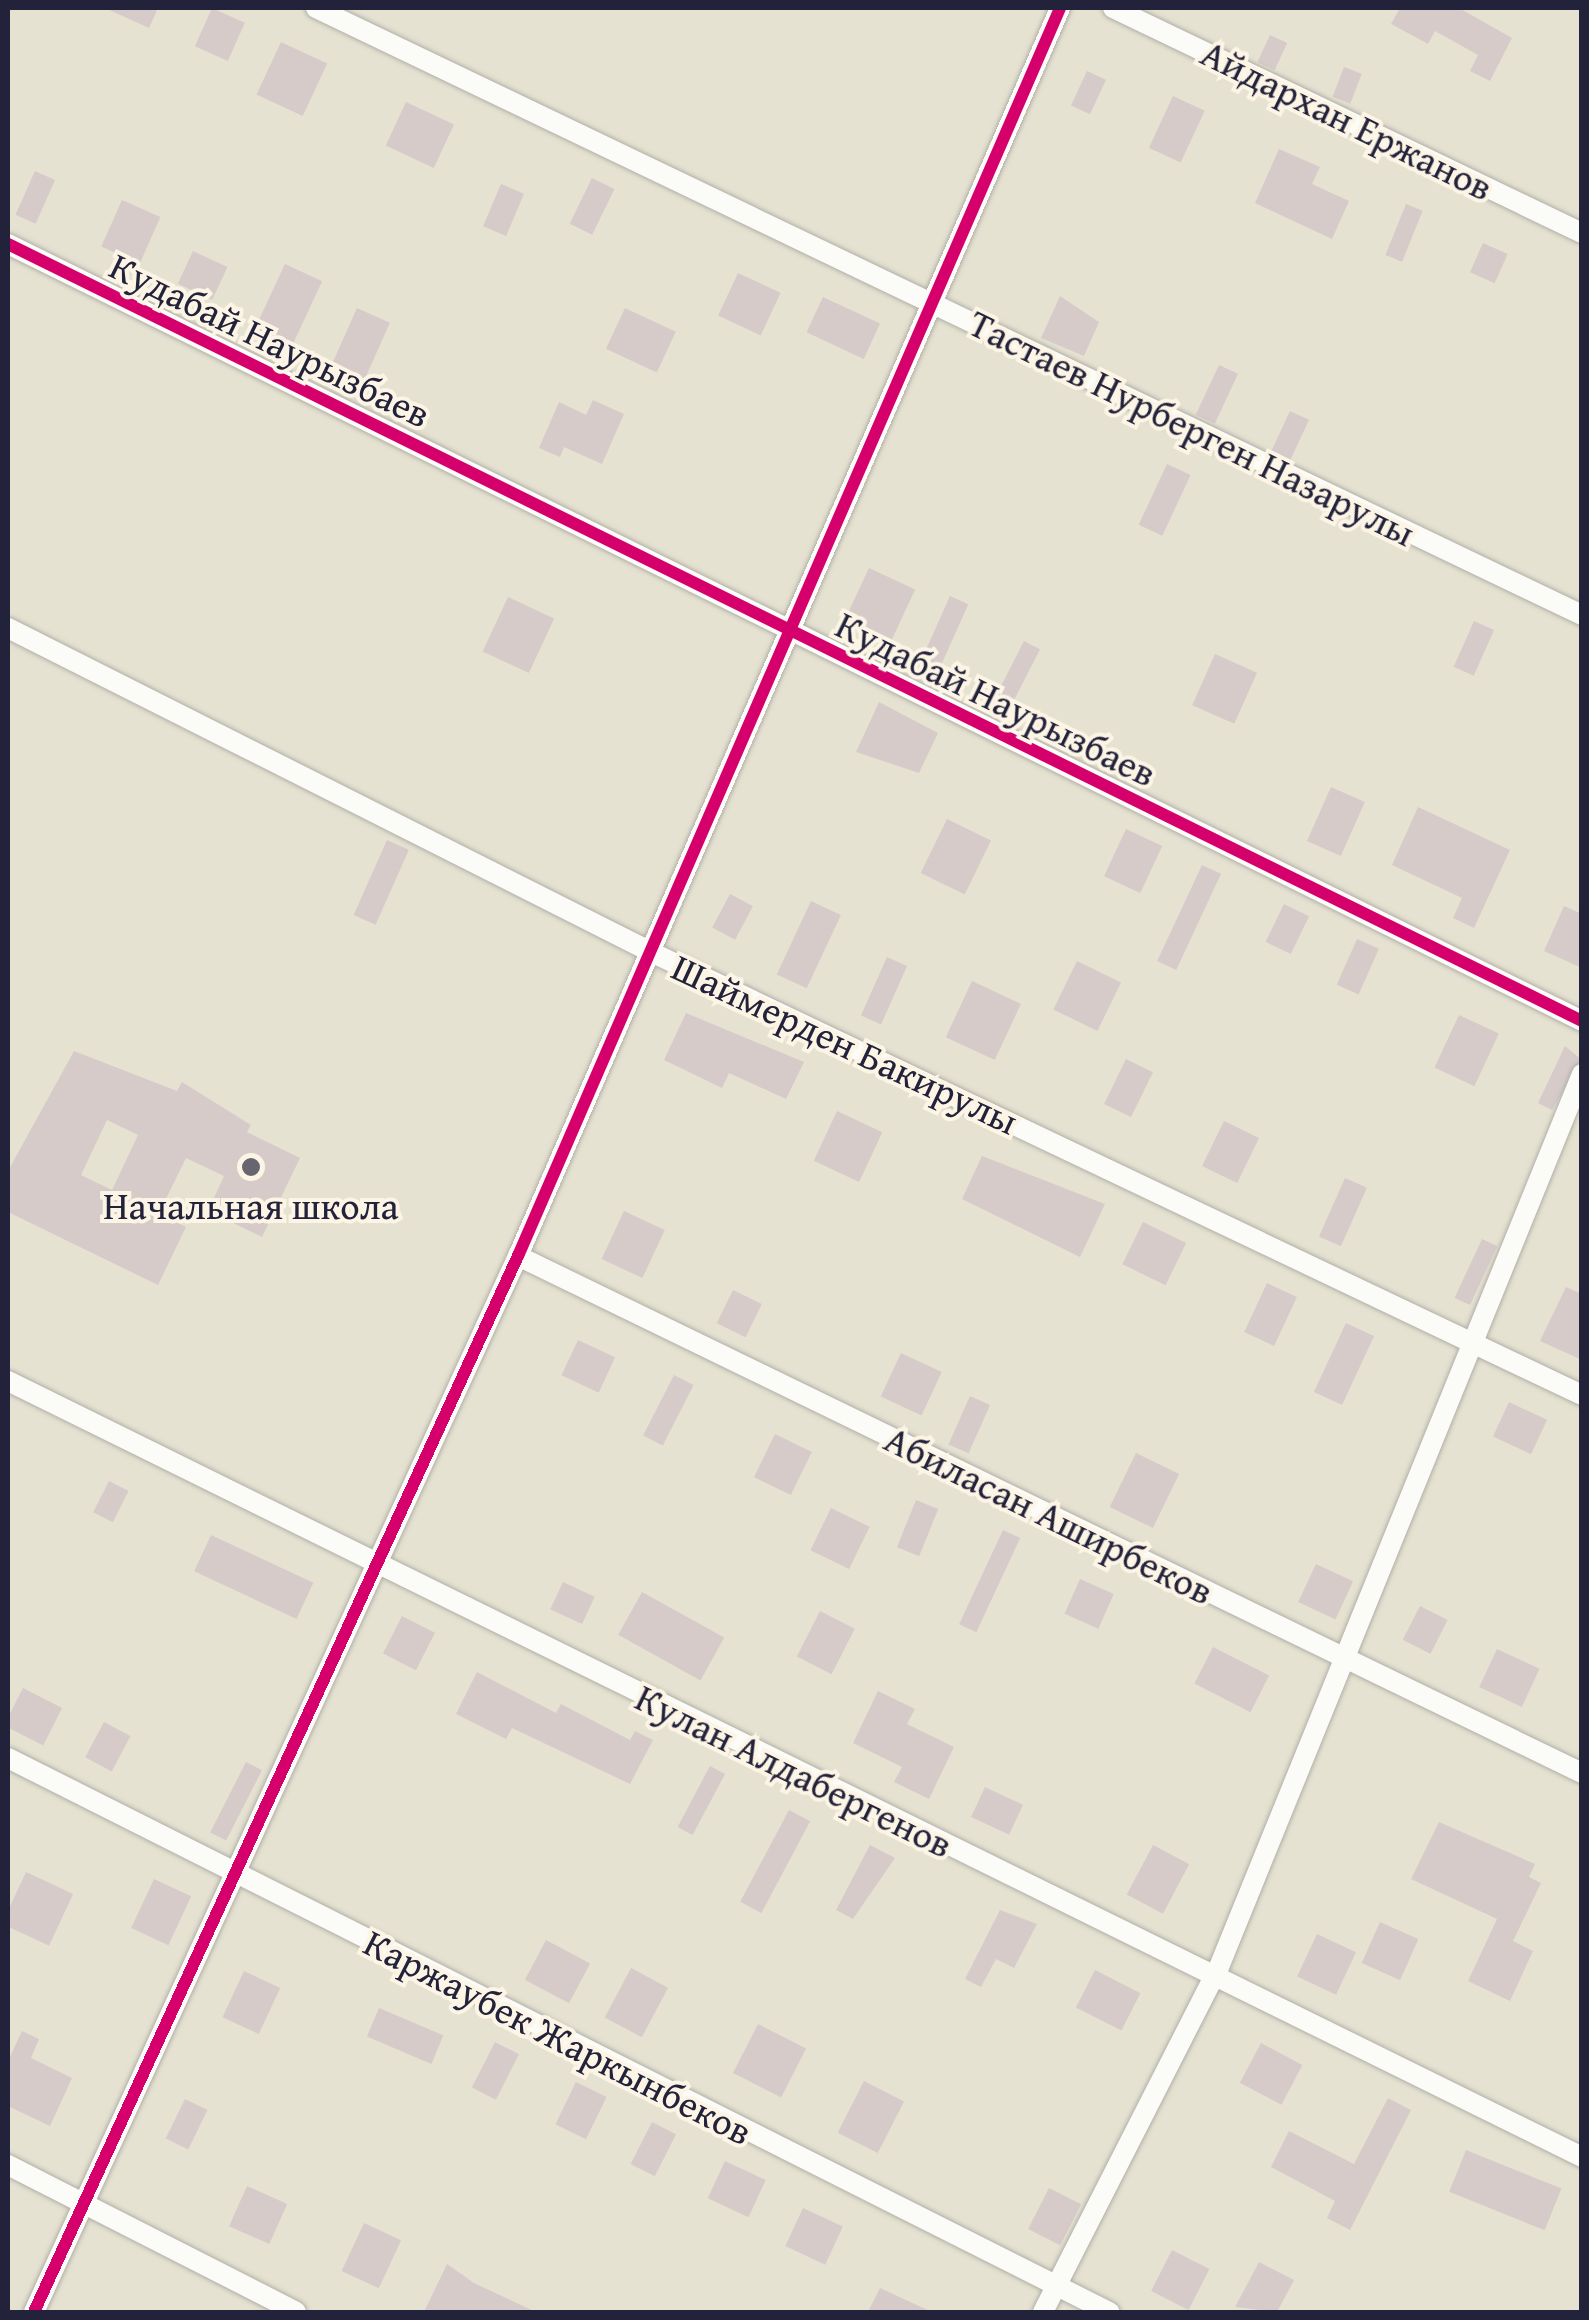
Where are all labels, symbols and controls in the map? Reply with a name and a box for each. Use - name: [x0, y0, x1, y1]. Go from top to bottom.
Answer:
- street label: Айдархан Ержанов: [1194, 30, 1500, 210]
- street label: Кудабай Наурызбаев: [103, 243, 437, 437]
- street label: Тастаев Нурберген Назарулы: [962, 300, 1422, 556]
- street label: Кудабай Наурызбаев: [829, 602, 1163, 796]
- street label: Шаймерден Бакирулы: [665, 944, 1025, 1144]
- marker: Начальная школа: [240, 1156, 262, 1178]
- place label: Начальная школа: [103, 1183, 399, 1229]
- street label: Абиласан Аширбеков: [877, 1416, 1221, 1614]
- street label: Кулан Алдабергенов: [628, 1675, 960, 1867]
- street label: Каржаубек Жаркынбеков: [357, 1919, 759, 2155]

